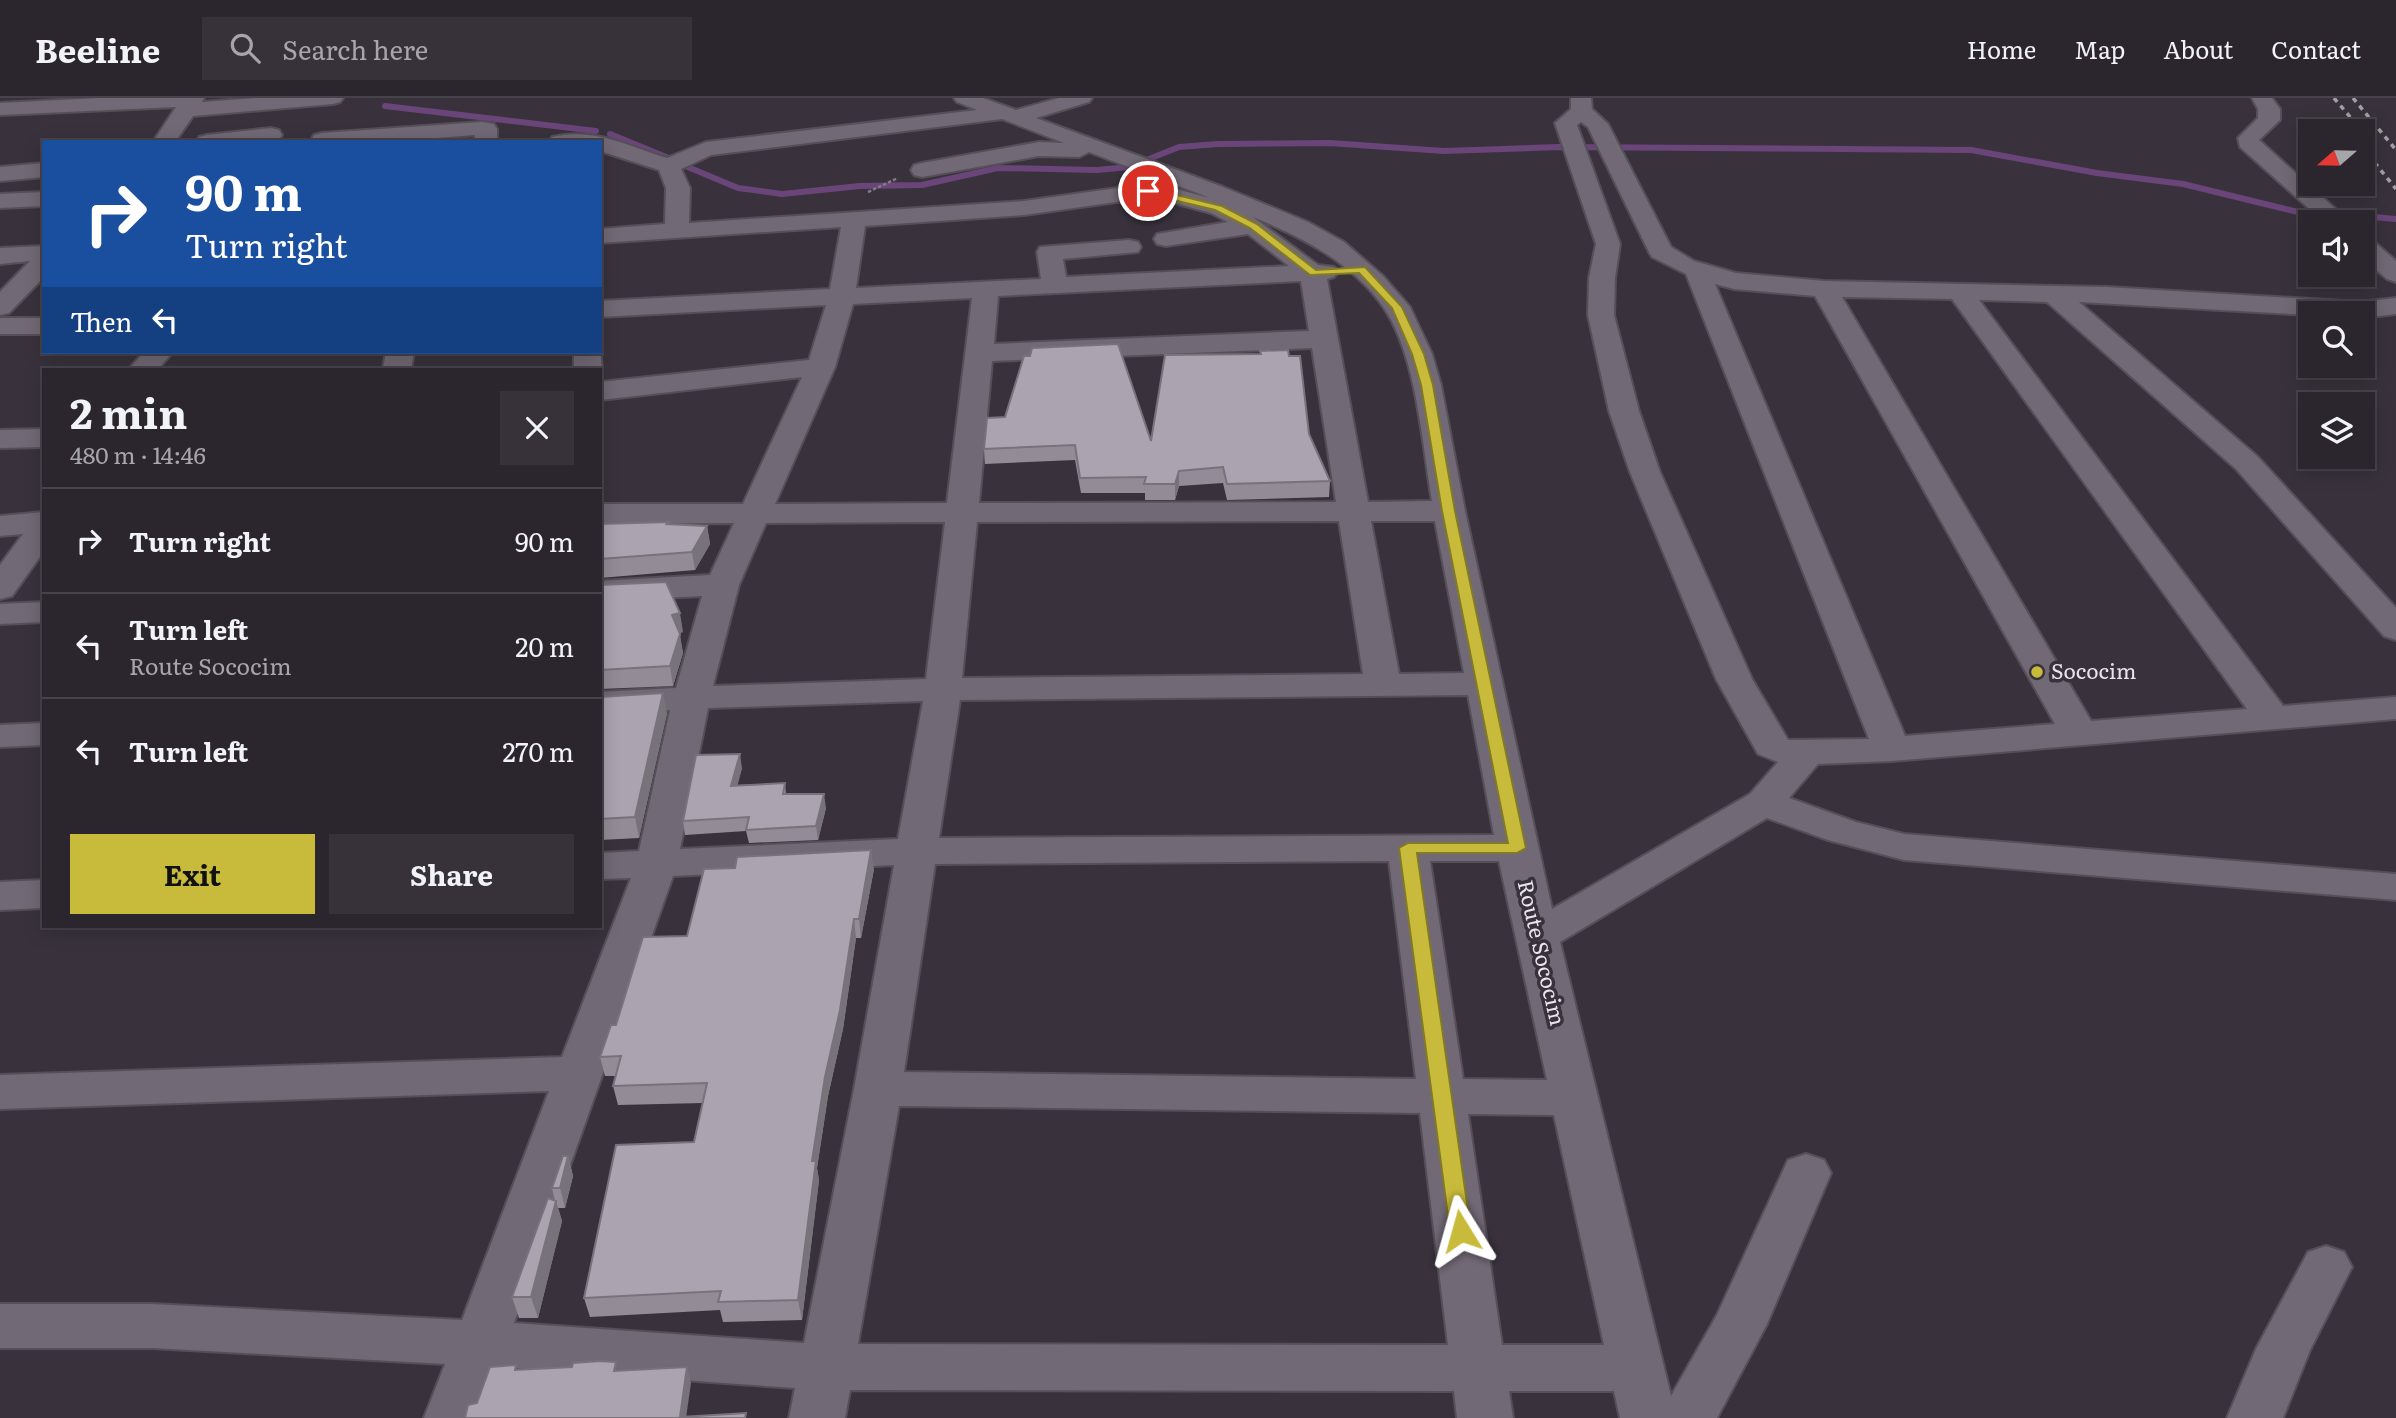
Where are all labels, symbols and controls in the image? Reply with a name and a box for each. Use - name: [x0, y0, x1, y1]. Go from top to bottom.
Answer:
- search box: [202, 17, 692, 80]
- text: Beeline: [35, 24, 160, 73]
- icon: search: [226, 29, 264, 67]
- text: Search here: [282, 29, 428, 68]
- text: Home: [1967, 31, 2036, 66]
- text: Map: [2074, 31, 2125, 66]
- text: About: [2163, 31, 2233, 66]
- text: Contact: [2271, 31, 2361, 66]
- north arrow: [2298, 119, 2375, 196]
- map controls: [2298, 119, 2375, 469]
- text: 90 m: [185, 153, 302, 226]
- pin: [1118, 161, 1178, 221]
- icon: right: [70, 168, 161, 259]
- icon: arrive: [1129, 172, 1167, 210]
- button: sound: [2298, 210, 2375, 287]
- text: Turn right: [185, 220, 347, 268]
- text: Then: [70, 301, 132, 340]
- icon: left: [146, 301, 184, 339]
- button: search: [2298, 301, 2375, 378]
- text: 2 min: [70, 380, 187, 442]
- button: close: [500, 391, 574, 465]
- button: layers: [2298, 392, 2375, 469]
- text: 480 m · 14:46: [70, 437, 206, 471]
- text: Turn right: [129, 521, 271, 560]
- text: 90 m: [515, 521, 574, 560]
- icon: right: [70, 522, 108, 560]
- text: Turn left: [129, 609, 248, 648]
- text: 20 m: [515, 626, 574, 665]
- icon: left: [70, 627, 108, 665]
- text: Route Sococim: [129, 648, 292, 682]
- place label: Sococim: [2051, 654, 2136, 685]
- marker: Sococim: [2029, 664, 2045, 680]
- text: Turn left: [129, 731, 248, 770]
- text: 270 m: [502, 731, 574, 770]
- icon: left: [70, 732, 108, 770]
- button: Exit: [70, 834, 315, 914]
- button: Share: [329, 834, 574, 914]
- street label: Route Sococim: [1512, 877, 1575, 1028]
- position arrow: [1424, 1194, 1498, 1268]

